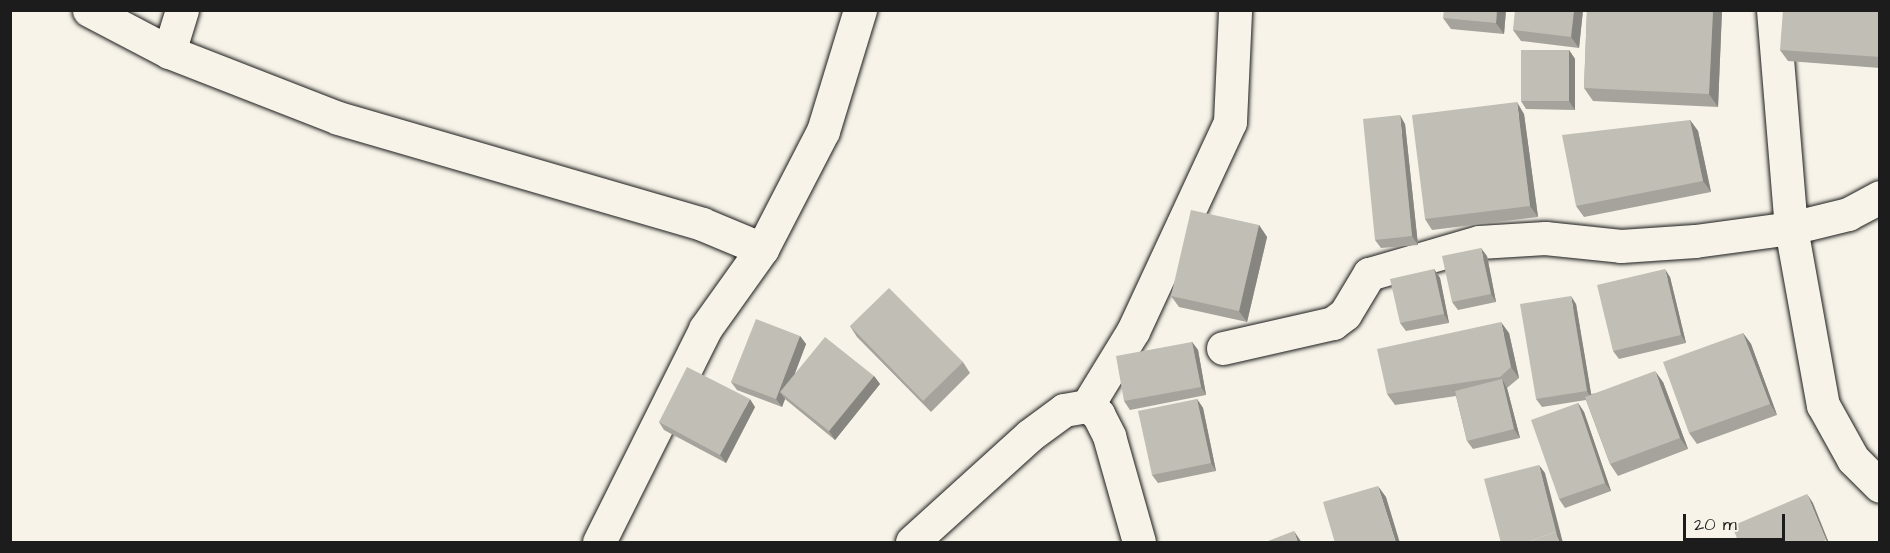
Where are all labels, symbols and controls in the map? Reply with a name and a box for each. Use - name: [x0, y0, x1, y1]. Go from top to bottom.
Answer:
- scale bar: [1686, 502, 1788, 540]
- text: 20 m: [1694, 512, 1737, 537]

